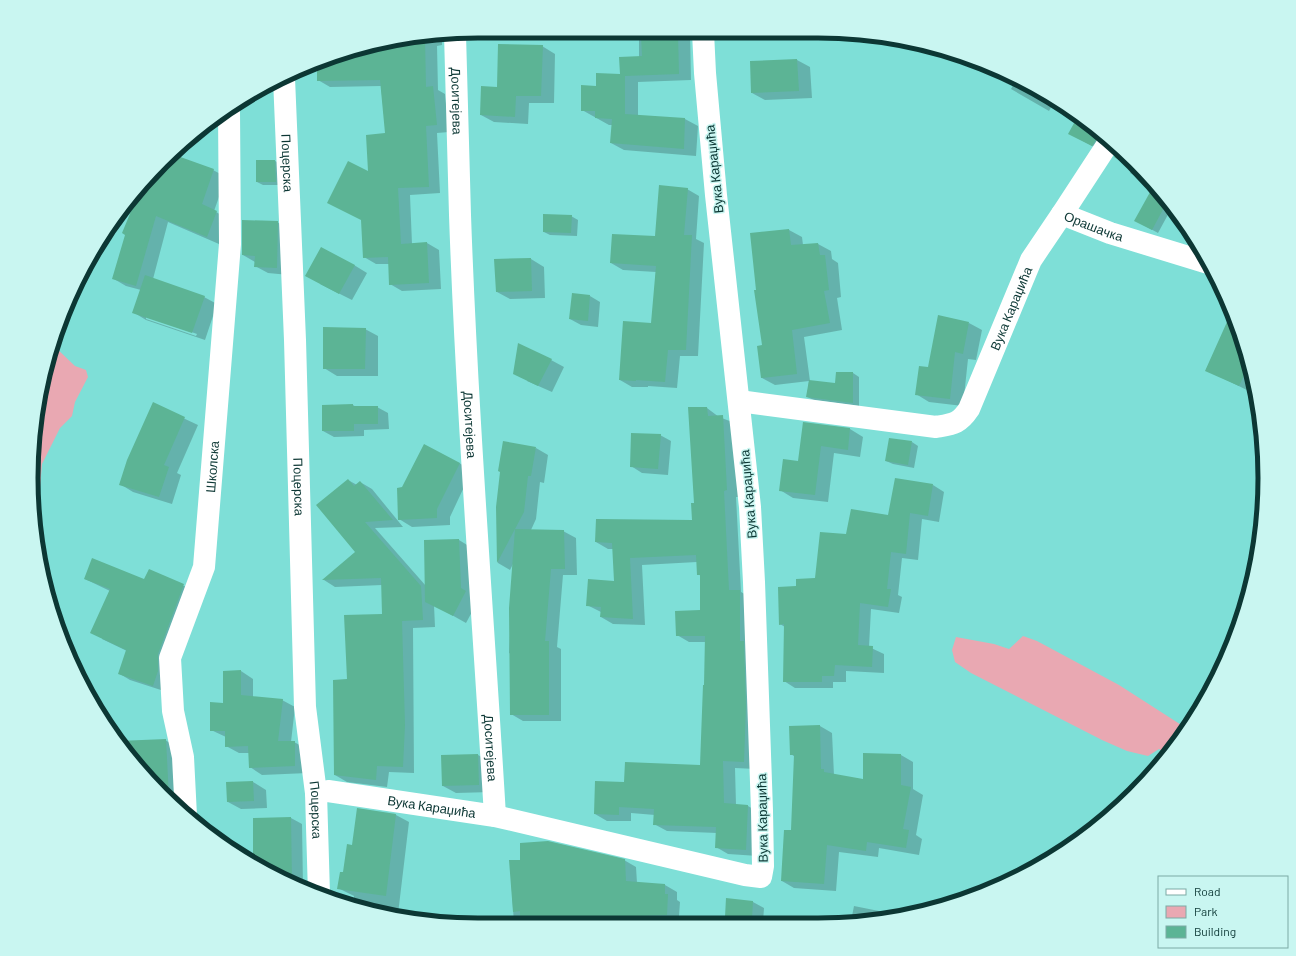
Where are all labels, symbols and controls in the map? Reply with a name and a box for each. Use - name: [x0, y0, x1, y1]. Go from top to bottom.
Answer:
- street label: Доситејева: [448, 67, 466, 136]
- street label: Вука Караџића: [701, 123, 727, 214]
- street label: Поцерска: [278, 134, 297, 193]
- street label: Орашачка: [1062, 208, 1126, 245]
- street label: Вука Караџића: [986, 263, 1036, 353]
- street label: Доситејева: [460, 391, 480, 459]
- street label: Школска: [202, 439, 222, 493]
- street label: Вука Караџића: [736, 448, 760, 539]
- street label: Поцерска: [290, 457, 308, 517]
- street label: Доситејева: [481, 714, 501, 783]
- street label: Вука Караџића: [753, 773, 771, 863]
- street label: Поцерска: [307, 780, 325, 840]
- street label: Вука Караџића: [386, 792, 478, 821]
- legend: [1158, 876, 1288, 948]
- text: Road: [1194, 884, 1221, 898]
- text: Park: [1194, 904, 1218, 918]
- text: Building: [1194, 924, 1236, 938]

